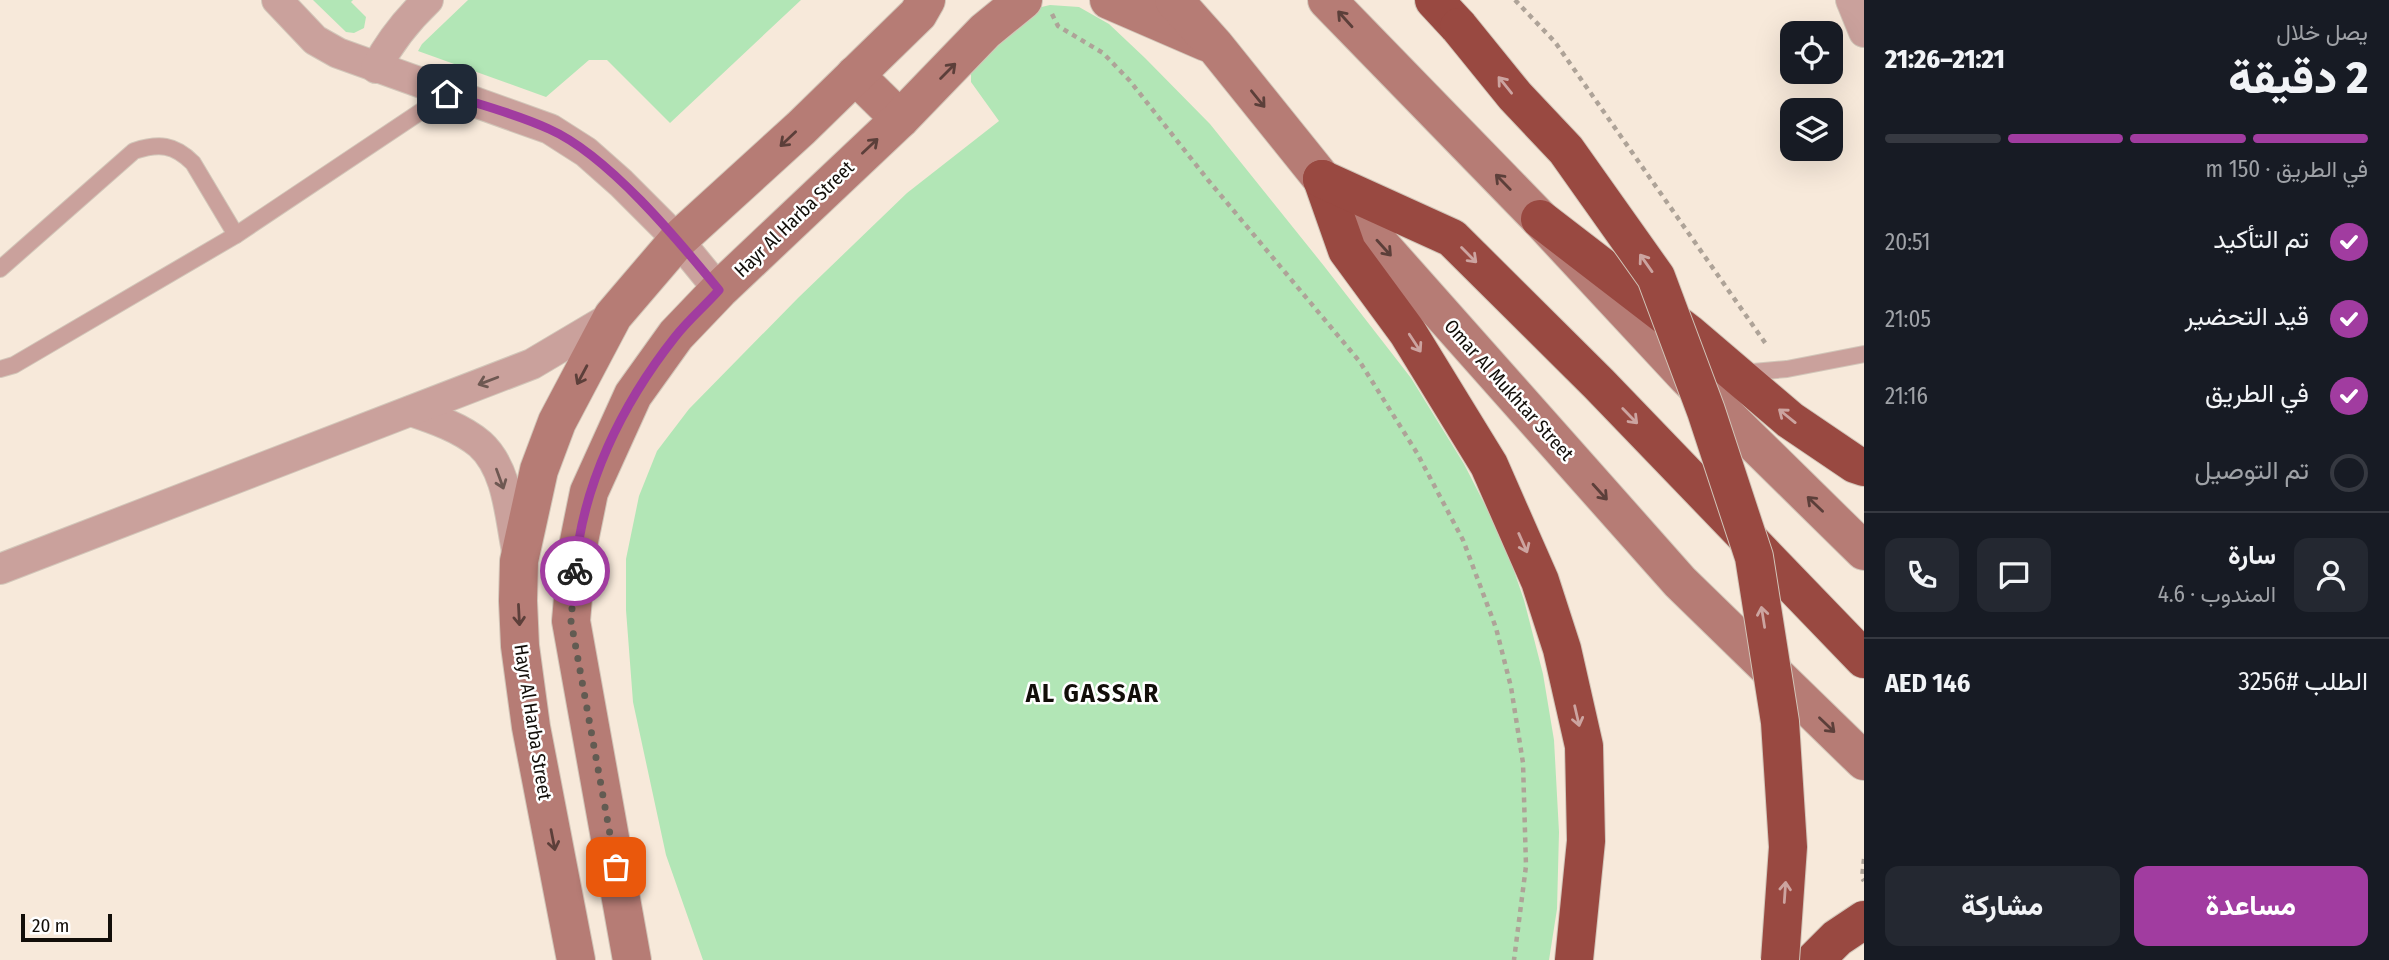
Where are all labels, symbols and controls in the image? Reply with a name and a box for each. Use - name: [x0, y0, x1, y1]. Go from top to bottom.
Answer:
- one-way arrow: [1336, 11, 1353, 28]
- text: يصل خلال: [2276, 18, 2368, 46]
- map controls: [1780, 21, 1843, 161]
- button: locate: [1780, 21, 1843, 84]
- text: 21:21–21:26: [1885, 44, 2005, 75]
- text: 2 دقيقة: [2228, 50, 2368, 105]
- one-way arrow: [940, 62, 957, 79]
- pin: [417, 64, 477, 124]
- icon: home: [428, 75, 466, 113]
- one-way arrow: [1498, 76, 1513, 95]
- one-way arrow: [1250, 89, 1265, 107]
- button: layers: [1780, 98, 1843, 161]
- one-way arrow: [780, 131, 797, 148]
- one-way arrow: [861, 138, 878, 155]
- street label: Hayr Al Harba Street: [729, 155, 859, 282]
- text: في الطريق · 150 m: [2206, 155, 2368, 183]
- one-way arrow: [1495, 174, 1512, 191]
- icon: check: [2330, 223, 2368, 261]
- text: تم التأكيد: [2213, 224, 2309, 255]
- text: 20:51: [1885, 228, 1931, 256]
- one-way arrow: [1376, 239, 1392, 257]
- one-way arrow: [1460, 246, 1477, 263]
- one-way arrow: [1639, 254, 1653, 273]
- icon: check: [2330, 300, 2368, 338]
- text: قيد التحضير: [2184, 301, 2309, 332]
- text: 21:05: [1885, 305, 1931, 333]
- street label: Omar Al Mukhtar Street: [1440, 315, 1579, 466]
- one-way arrow: [1408, 333, 1422, 353]
- one-way arrow: [575, 364, 588, 385]
- one-way arrow: [477, 376, 499, 389]
- icon: check: [2330, 377, 2368, 415]
- text: في الطريق: [2205, 378, 2309, 409]
- text: 21:16: [1885, 382, 1928, 410]
- one-way arrow: [1621, 407, 1638, 424]
- one-way arrow: [1778, 409, 1796, 424]
- text: تم التوصيل: [2195, 455, 2309, 486]
- one-way arrow: [495, 467, 508, 489]
- one-way arrow: [1592, 483, 1608, 501]
- one-way arrow: [1807, 495, 1824, 512]
- one-way arrow: [1517, 532, 1530, 553]
- courier: [540, 536, 610, 606]
- button: phone: [1885, 538, 1959, 612]
- button: chat: [1977, 538, 2051, 612]
- button: person: [2294, 538, 2368, 612]
- text: سارة: [2228, 540, 2276, 571]
- icon: bike: [556, 552, 594, 590]
- text: المندوب · 4.6: [2158, 580, 2276, 608]
- one-way arrow: [512, 603, 525, 626]
- one-way arrow: [1757, 606, 1770, 629]
- street label: Hayr Al Harba Street: [509, 642, 557, 802]
- text: الطلب #3256: [2238, 666, 2368, 697]
- text: AED 146: [1885, 668, 1970, 699]
- district label: AL GASSAR: [1025, 678, 1160, 709]
- one-way arrow: [1570, 704, 1584, 727]
- one-way arrow: [1818, 716, 1835, 733]
- one-way arrow: [546, 828, 560, 851]
- pin: [586, 837, 646, 897]
- icon: bag: [597, 848, 635, 886]
- button: مشاركة: [1885, 866, 2120, 946]
- button: مساعدة: [2134, 866, 2368, 946]
- one-way arrow: [1778, 881, 1791, 904]
- scale bar: [21, 911, 112, 943]
- text: 20 m: [32, 914, 69, 937]

